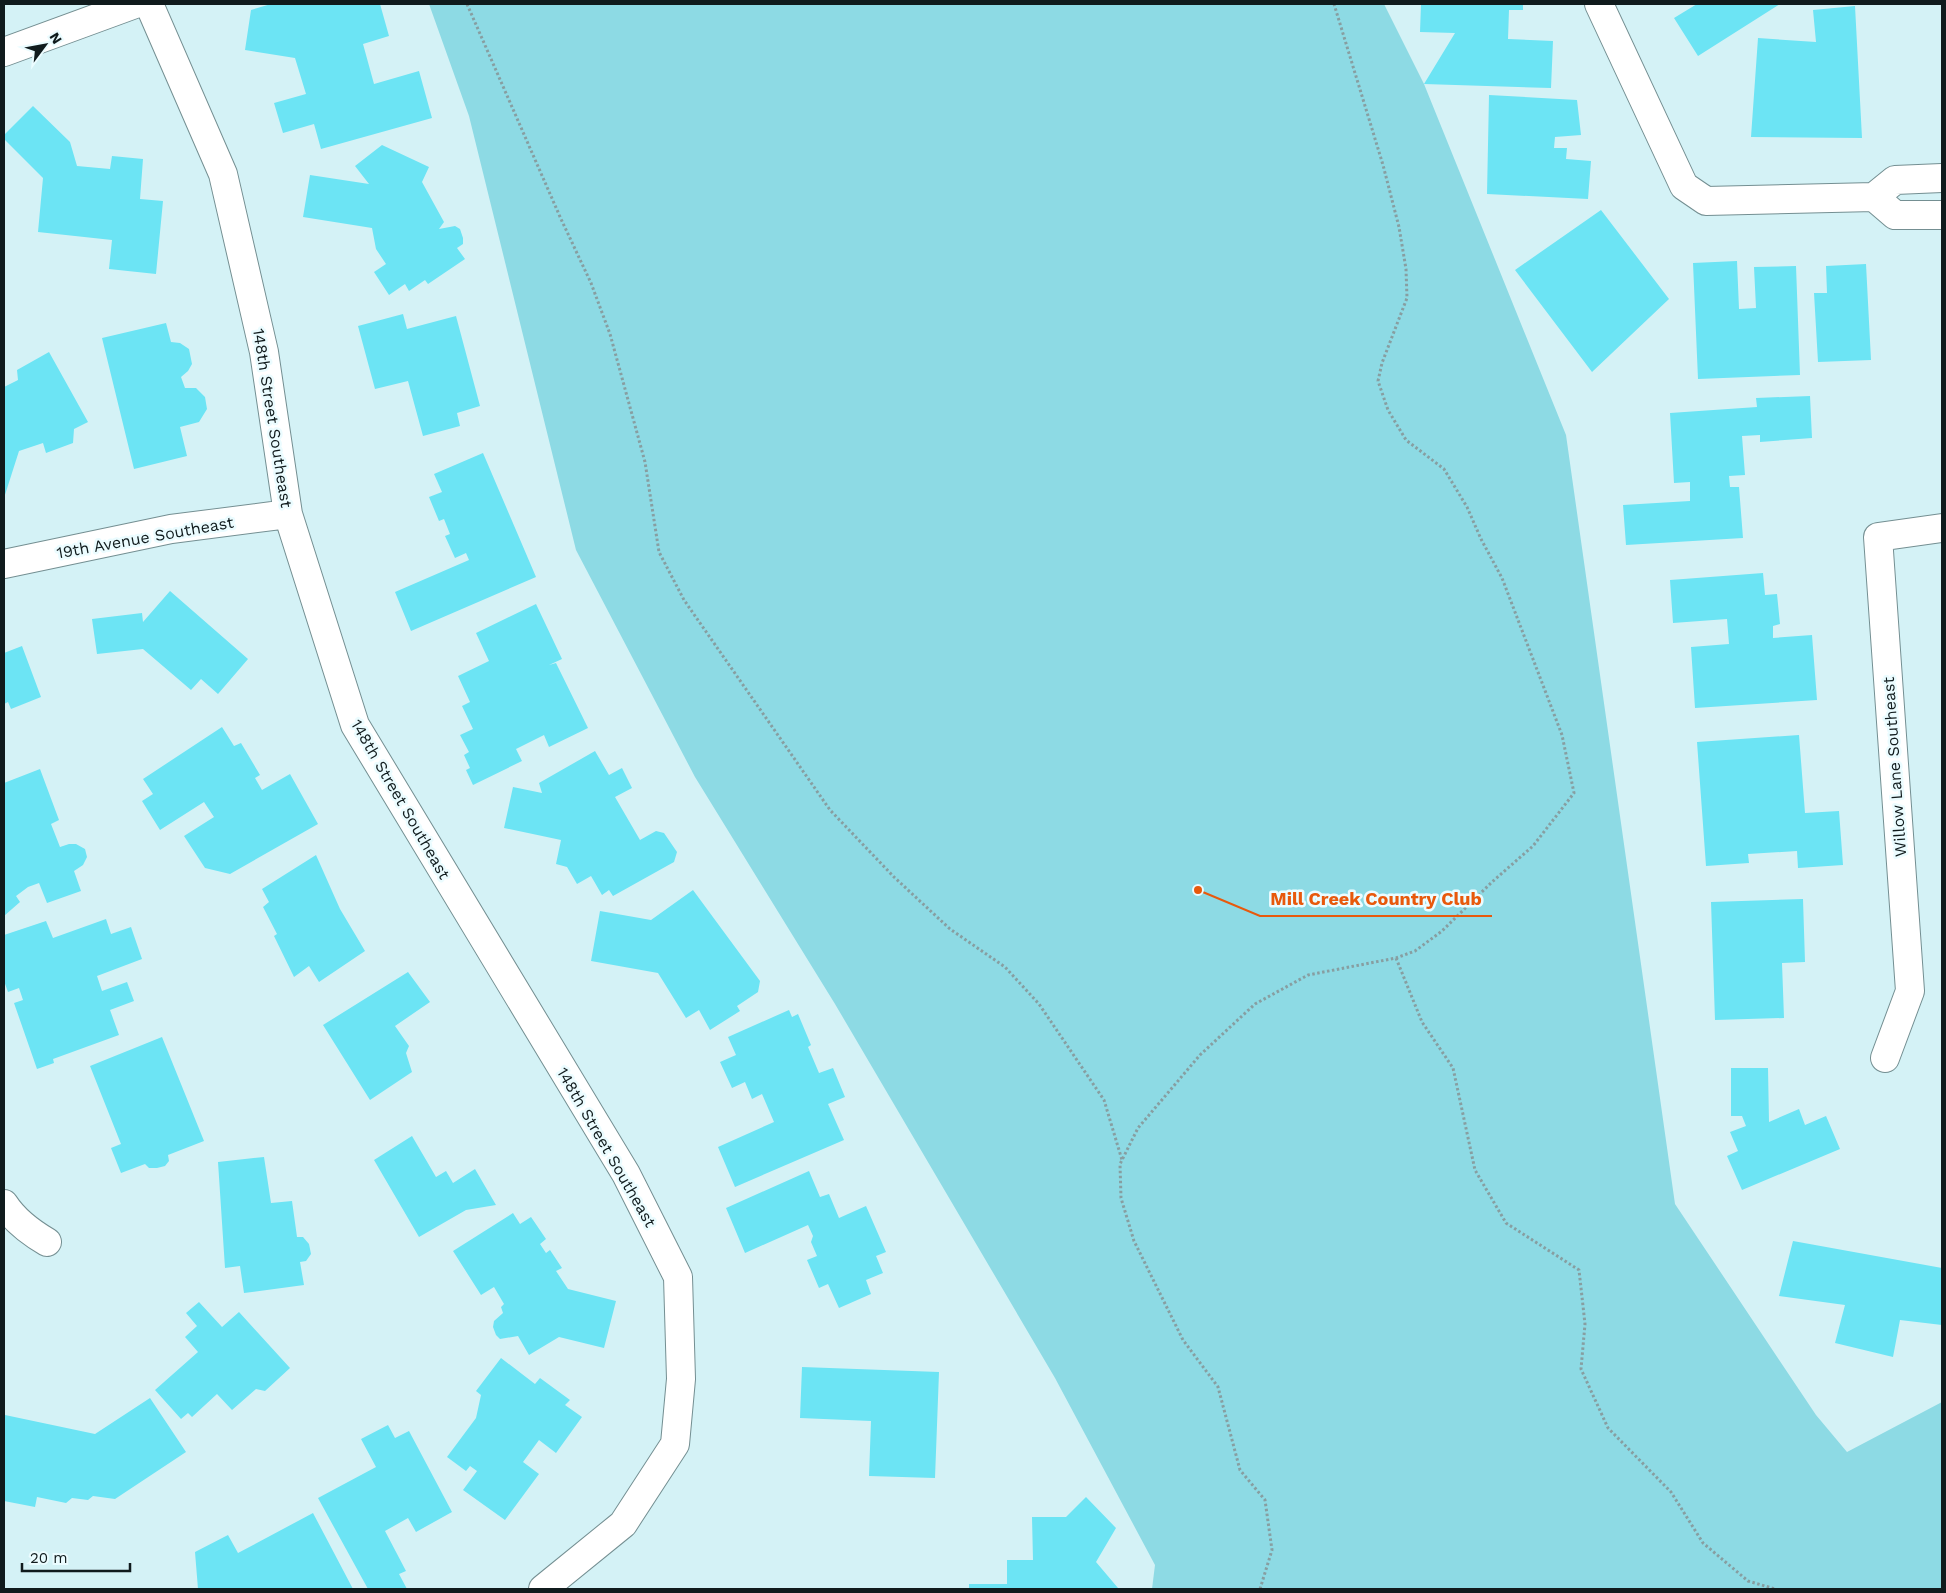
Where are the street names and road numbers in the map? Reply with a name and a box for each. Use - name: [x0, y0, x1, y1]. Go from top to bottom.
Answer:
- street label: 148th Street Southeast: [249, 327, 296, 509]
- street label: 19th Avenue Southeast: [55, 513, 235, 562]
- street label: Willow Lane Southeast: [1879, 676, 1910, 858]
- street label: 148th Street Southeast: [347, 716, 454, 883]
- street label: 148th Street Southeast: [553, 1064, 660, 1231]

